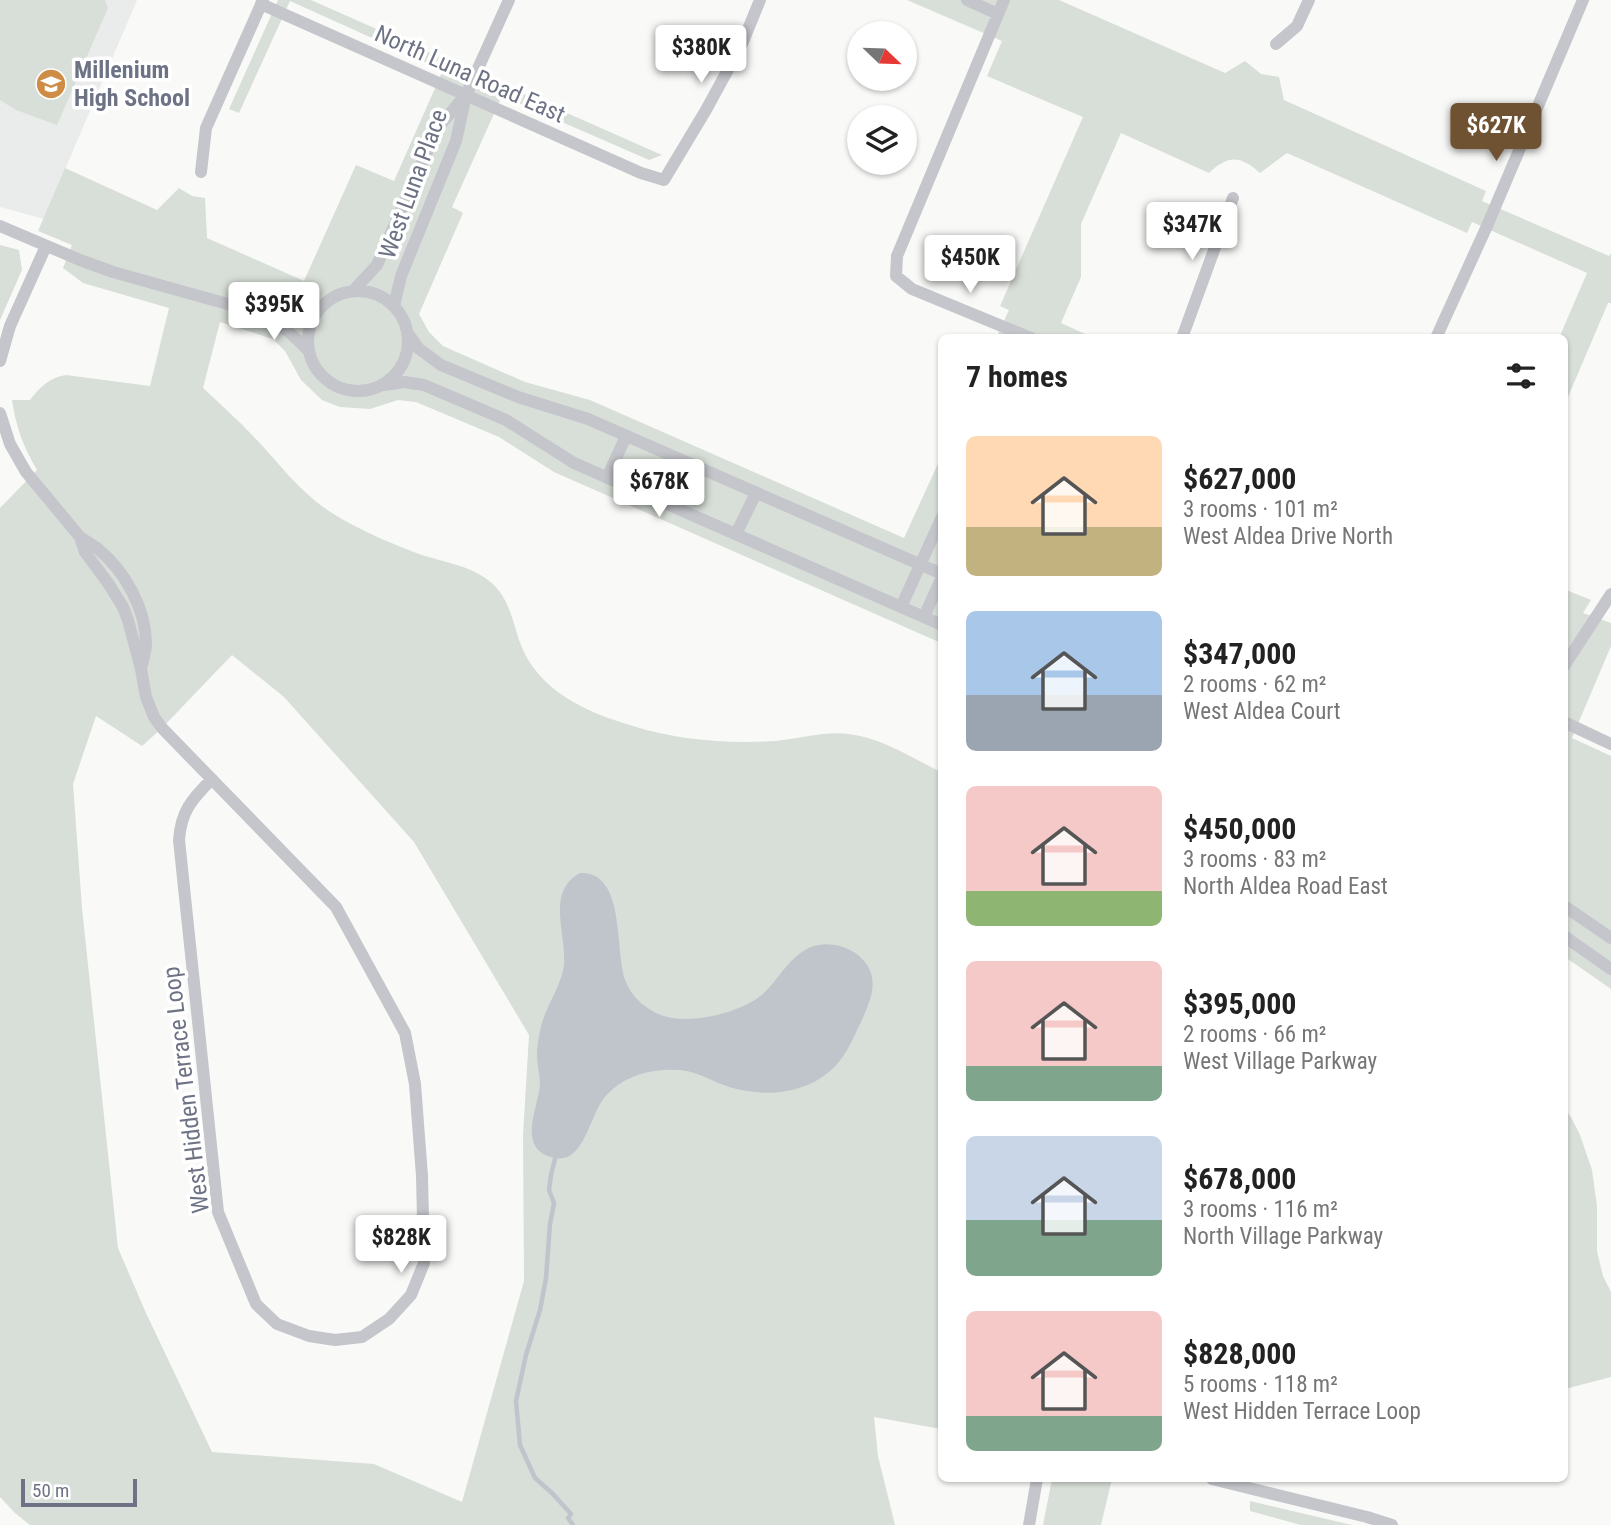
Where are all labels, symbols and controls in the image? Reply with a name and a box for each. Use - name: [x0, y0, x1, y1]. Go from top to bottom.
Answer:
- street label: North Luna Road East: [371, 19, 569, 129]
- north arrow: [847, 21, 917, 91]
- map controls: [847, 21, 917, 175]
- pin: $380K: [652, 25, 750, 85]
- text: $380K: [671, 34, 731, 61]
- place label: Millenium High School: [74, 56, 190, 112]
- school or university icon: Millenium High School: [34, 67, 68, 101]
- pin: $627K: [1447, 104, 1545, 163]
- button: layers: [847, 105, 917, 175]
- street label: West Luna Place: [373, 106, 453, 262]
- text: $627K: [1466, 112, 1526, 139]
- pin: $347K: [1143, 202, 1241, 262]
- text: $347K: [1162, 211, 1222, 238]
- pin: $450K: [921, 236, 1019, 295]
- text: $450K: [940, 244, 1000, 271]
- pin: $395K: [225, 282, 323, 342]
- text: $395K: [244, 291, 304, 318]
- icon: filters: [1502, 357, 1540, 395]
- text: 7 homes: [966, 359, 1068, 394]
- pin: $678K: [610, 460, 708, 519]
- text: $627,000: [1183, 461, 1296, 496]
- icon: home: [1022, 464, 1106, 548]
- text: $678K: [629, 468, 689, 495]
- text: 3 rooms · 101 m²: [1183, 496, 1338, 523]
- text: West Aldea Drive North: [1183, 523, 1393, 550]
- text: $347,000: [1183, 636, 1296, 671]
- icon: home: [1022, 639, 1106, 723]
- text: 2 rooms · 62 m²: [1183, 671, 1326, 698]
- text: West Aldea Court: [1183, 698, 1341, 725]
- text: $450,000: [1183, 811, 1296, 846]
- icon: home: [1022, 814, 1106, 898]
- text: 3 rooms · 83 m²: [1183, 846, 1326, 873]
- text: North Aldea Road East: [1183, 873, 1388, 900]
- street label: West Hidden Terrace Loop: [157, 965, 215, 1215]
- text: $395,000: [1183, 986, 1296, 1021]
- icon: home: [1022, 989, 1106, 1073]
- text: 2 rooms · 66 m²: [1183, 1021, 1326, 1048]
- text: West Village Parkway: [1183, 1048, 1377, 1075]
- text: $678,000: [1183, 1161, 1296, 1196]
- icon: home: [1022, 1164, 1106, 1248]
- text: 3 rooms · 116 m²: [1183, 1196, 1338, 1223]
- pin: $828K: [352, 1216, 450, 1275]
- text: North Village Parkway: [1183, 1223, 1383, 1250]
- text: $828K: [371, 1224, 431, 1251]
- text: $828,000: [1183, 1336, 1296, 1371]
- icon: home: [1022, 1339, 1106, 1423]
- text: 5 rooms · 118 m²: [1183, 1371, 1338, 1398]
- text: West Hidden Terrace Loop: [1183, 1398, 1421, 1425]
- scale bar: [21, 1476, 136, 1508]
- text: 50 m: [32, 1479, 69, 1502]

